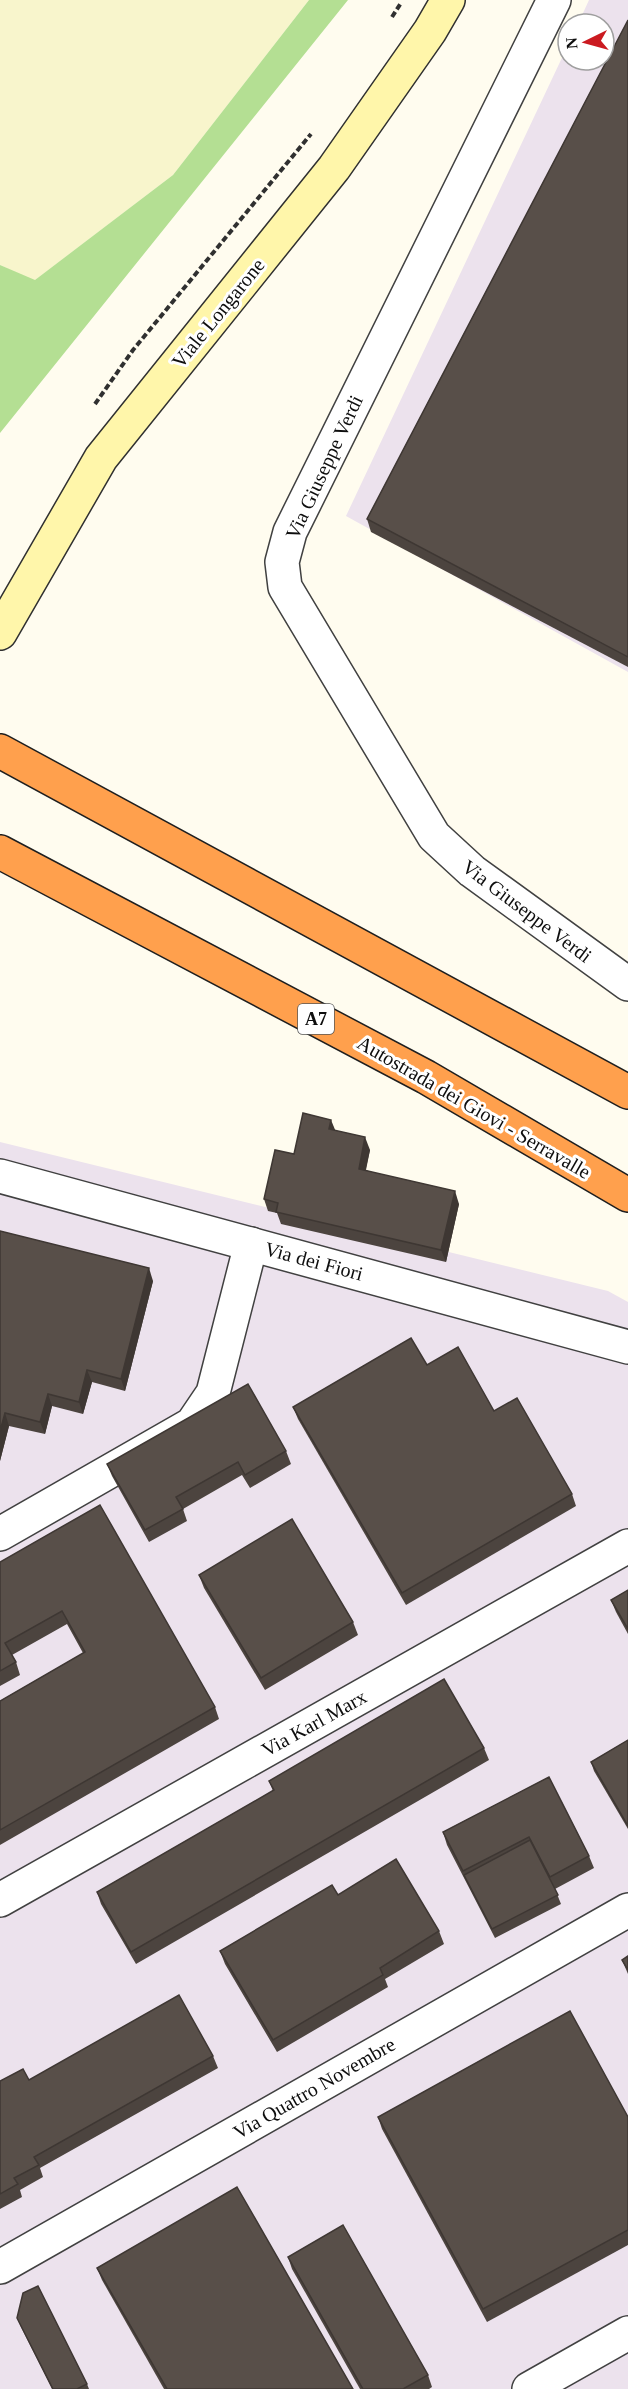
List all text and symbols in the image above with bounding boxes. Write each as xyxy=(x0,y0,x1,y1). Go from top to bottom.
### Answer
north arrow xyxy=(556,12,616,72)
text: N xyxy=(563,36,581,50)
street label: Viale Longarone xyxy=(167,254,269,373)
street label: Via Giuseppe Verdi xyxy=(281,391,368,543)
street label: Via Giuseppe Verdi xyxy=(457,855,596,968)
road number: A7 xyxy=(298,1004,334,1034)
street label: Autostrada dei Giovi - Serravalle xyxy=(354,1031,595,1183)
street label: Via dei Fiori xyxy=(262,1237,366,1285)
street label: Via Karl Marx xyxy=(258,1685,370,1761)
street label: Via Quattro Novembre xyxy=(229,2033,399,2143)

